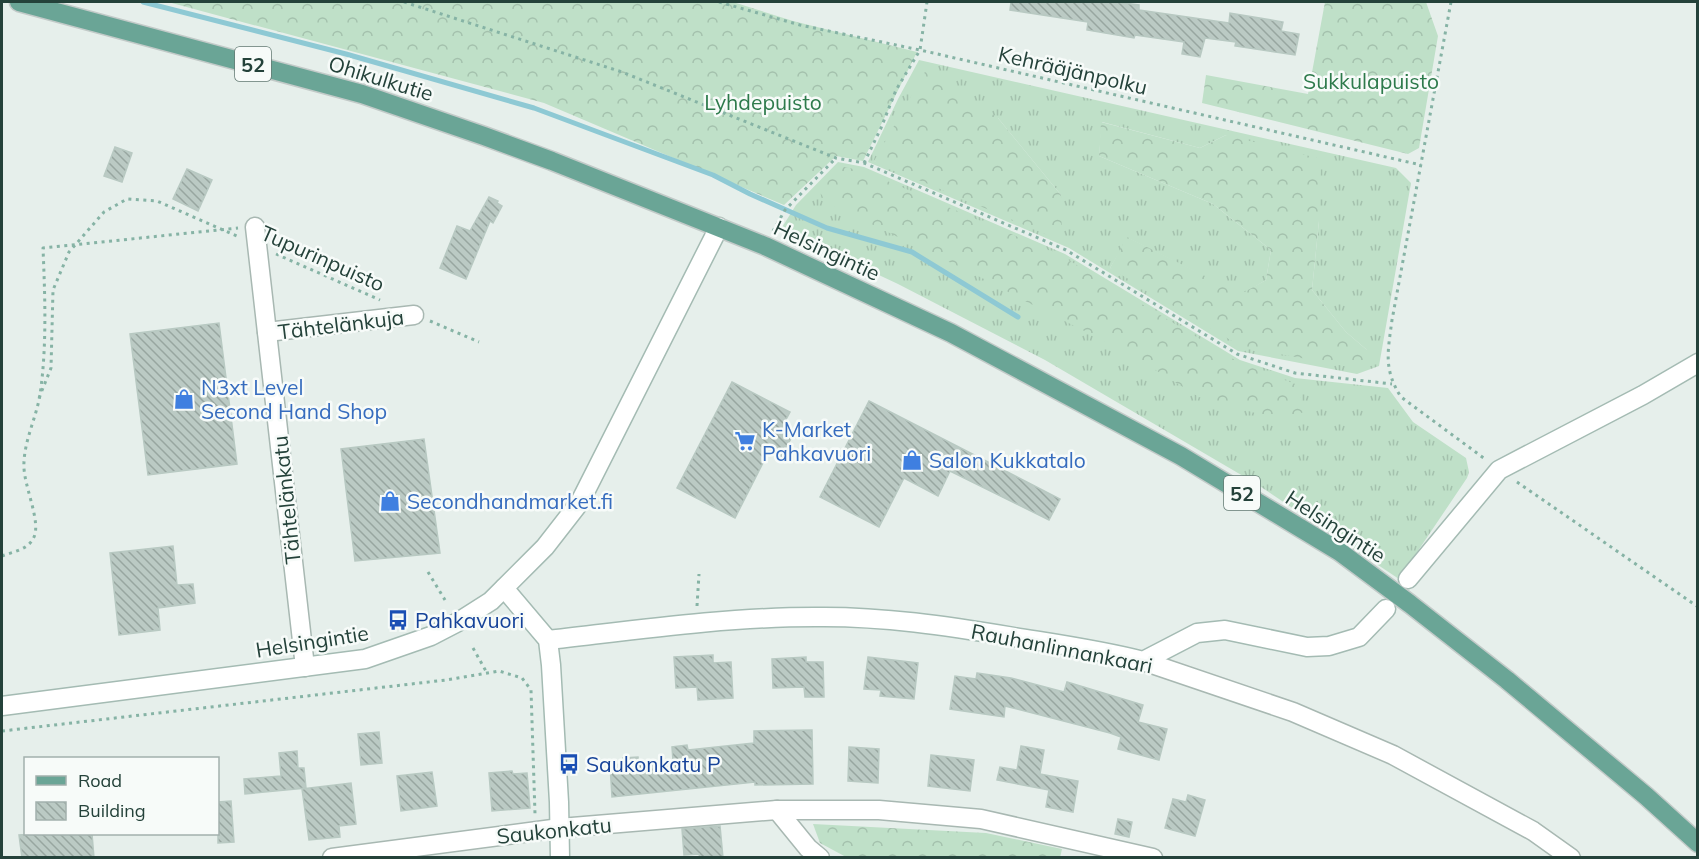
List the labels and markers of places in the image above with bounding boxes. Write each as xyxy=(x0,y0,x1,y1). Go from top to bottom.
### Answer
place label: N3xt Level Second Hand Shop xyxy=(201,374,387,424)
shop icon: N3xt Level Second Hand Shop xyxy=(172,387,196,411)
place label: K-Market Pahkavuori xyxy=(762,416,871,466)
supermarket icon: K-Market Pahkavuori xyxy=(733,429,757,453)
place label: Salon Kukkatalo xyxy=(929,447,1086,473)
shop icon: Salon Kukkatalo xyxy=(900,448,924,472)
place label: Secondhandmarket.fi xyxy=(407,488,613,514)
shop icon: Secondhandmarket.fi xyxy=(378,489,402,513)
place label: Pahkavuori xyxy=(415,607,524,633)
bus stop icon: Pahkavuori xyxy=(386,608,410,632)
place label: Saukonkatu P xyxy=(586,751,721,777)
bus stop icon: Saukonkatu P xyxy=(557,752,581,776)

